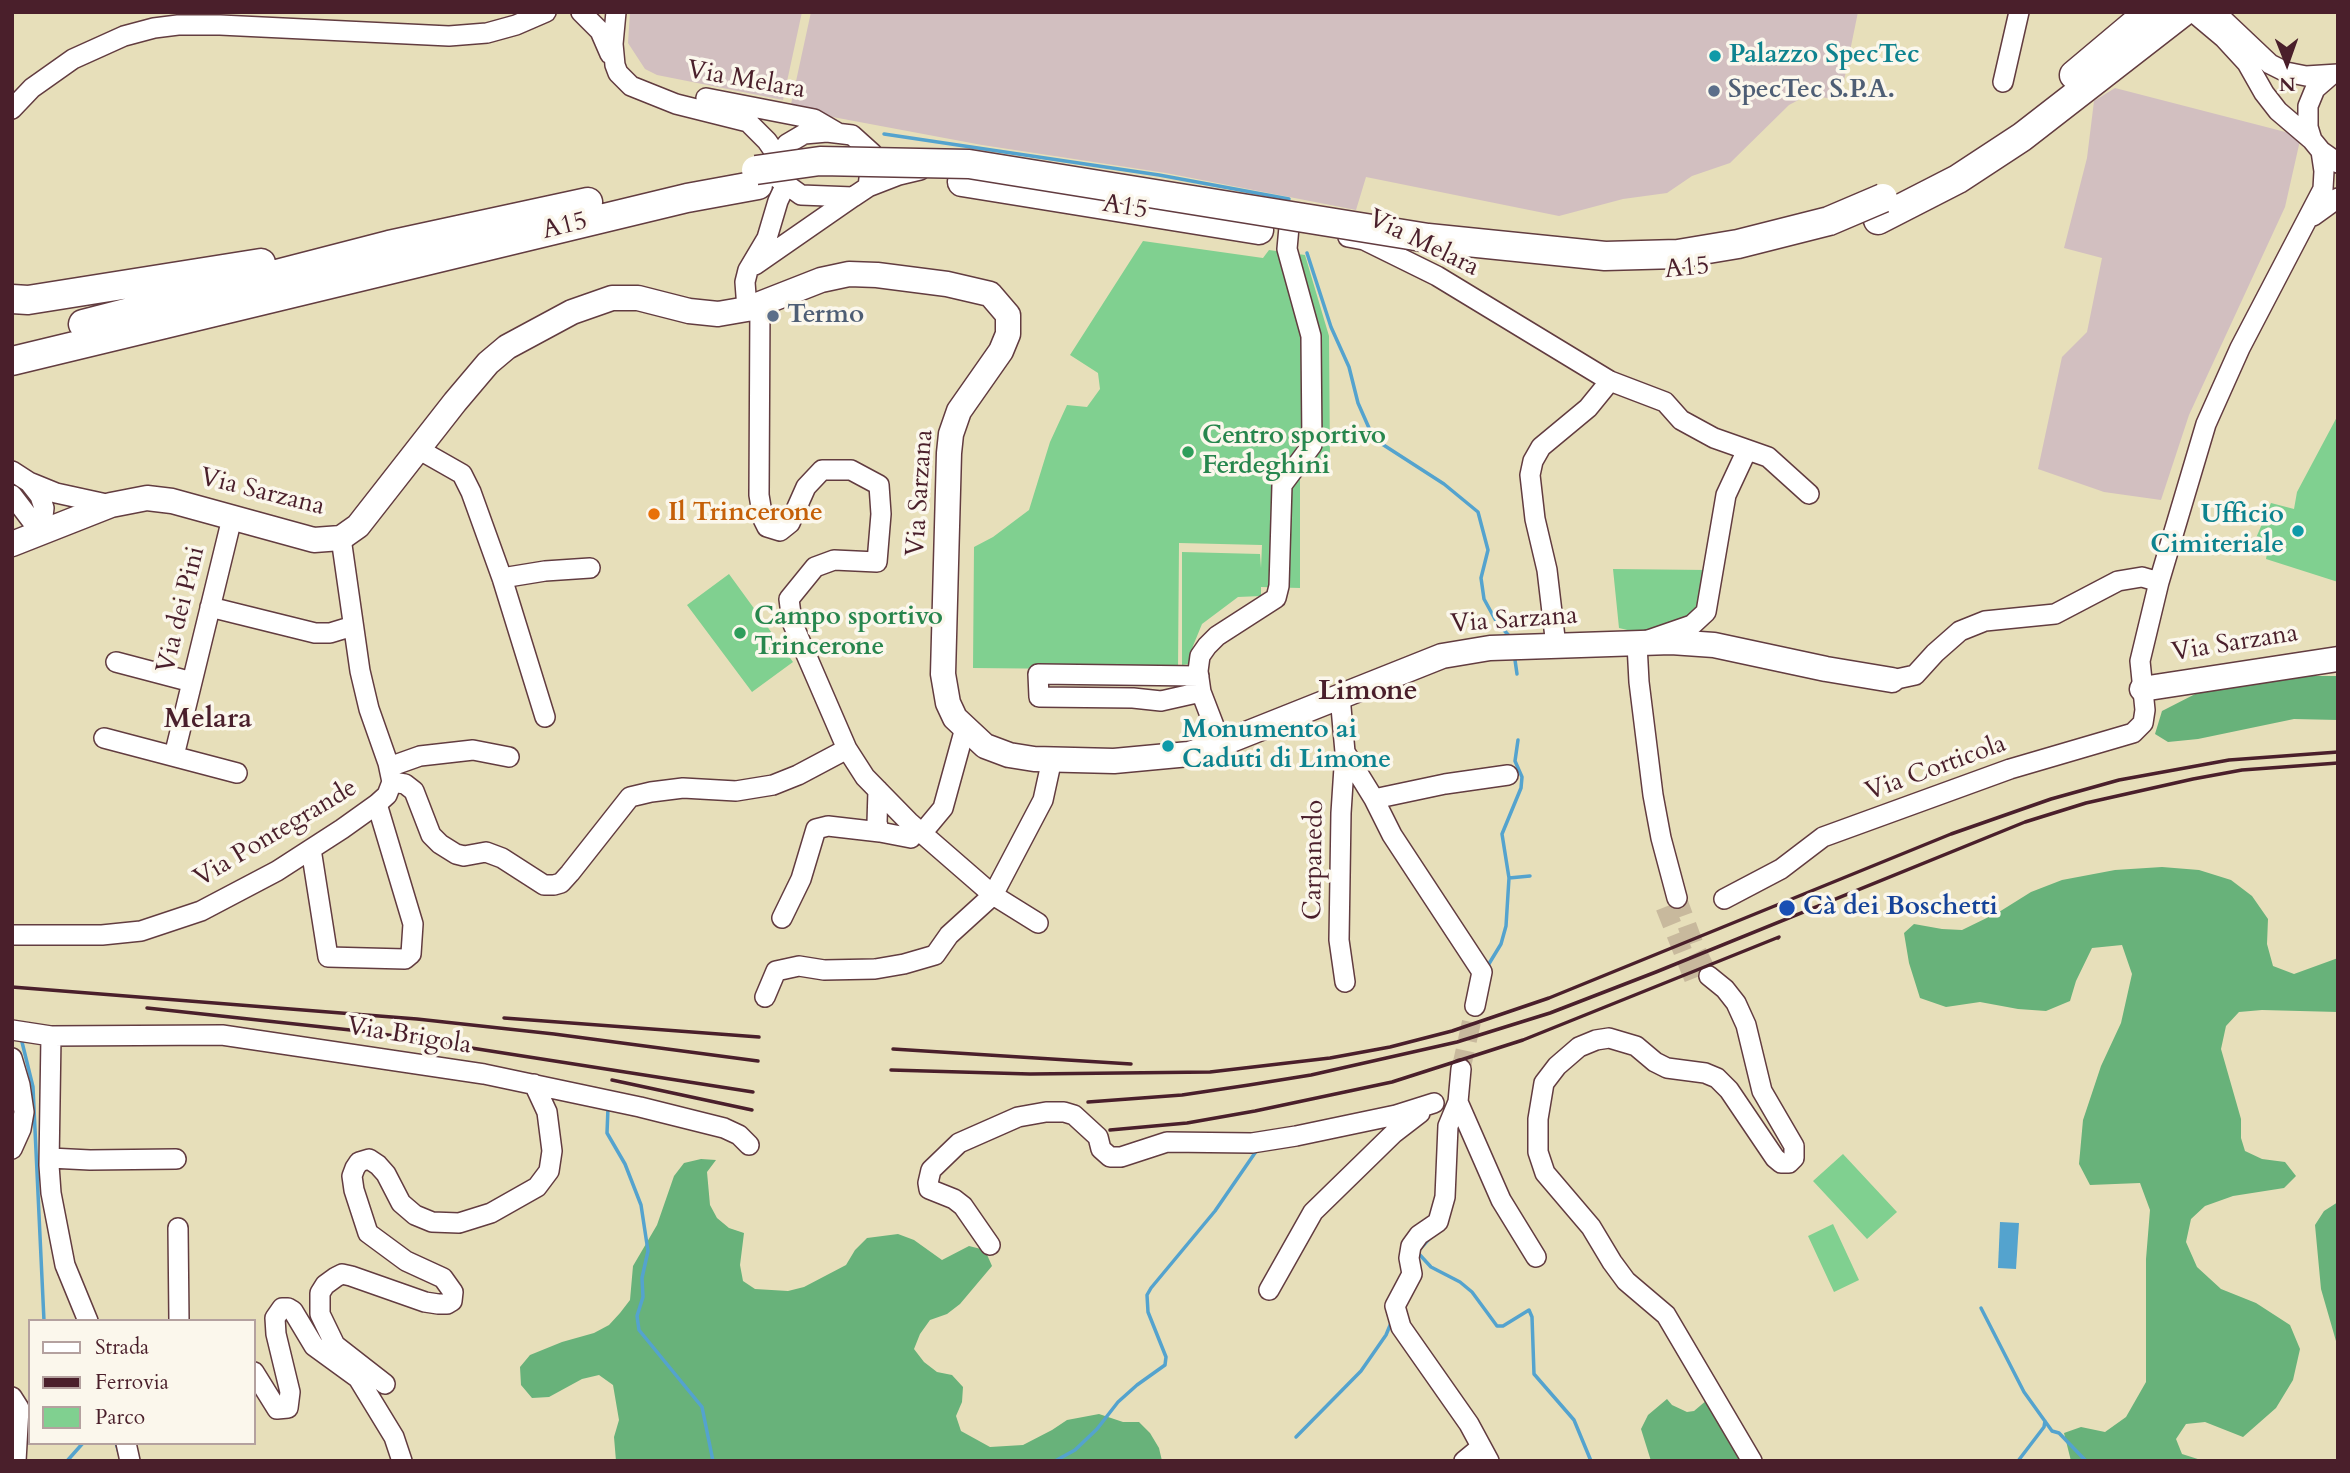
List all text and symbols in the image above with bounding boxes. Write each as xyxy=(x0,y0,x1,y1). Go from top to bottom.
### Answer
north arrow xyxy=(2252,28,2322,98)
place label: Palazzo SpecTec xyxy=(1729,40,1920,72)
marker: Palazzo SpecTec xyxy=(1707,48,1723,64)
street label: Via Melara xyxy=(684,55,808,107)
text: N xyxy=(2279,71,2296,97)
place label: SpecTec S.P.A. xyxy=(1728,75,1895,107)
marker: SpecTec S.P.A. xyxy=(1706,83,1722,99)
street label: A15 xyxy=(1100,189,1150,227)
street label: Via Melara xyxy=(1362,204,1484,284)
street label: A15 xyxy=(539,206,591,248)
street label: A15 xyxy=(1663,251,1711,287)
place label: Termo xyxy=(787,300,864,332)
marker: Termo xyxy=(765,308,781,324)
place label: Centro sportivo Ferdeghini xyxy=(1202,421,1386,482)
street label: Via Sarzana xyxy=(901,428,941,558)
marker: Centro sportivo Ferdeghini xyxy=(1180,444,1196,460)
street label: Via Sarzana xyxy=(196,462,328,524)
place label: Il Trincerone xyxy=(668,498,823,530)
place label: Ufficio Cimiteriale xyxy=(2150,500,2284,562)
marker: Il Trincerone xyxy=(646,506,662,522)
marker: Ufficio Cimiteriale xyxy=(2290,523,2306,539)
street label: Via dei Pini xyxy=(151,543,213,677)
street label: Via Sarzana xyxy=(1449,601,1579,641)
place label: Campo sportivo Trincerone xyxy=(754,602,943,664)
street label: Via Sarzana xyxy=(2170,619,2300,669)
marker: Campo sportivo Trincerone xyxy=(732,625,748,641)
district label: Limone xyxy=(1318,676,1418,710)
district label: Melara xyxy=(164,704,252,738)
place label: Monumento ai Caduti di Limone xyxy=(1182,715,1391,776)
street label: Via Corticola xyxy=(1861,729,2011,809)
marker: Monumento ai Caduti di Limone xyxy=(1160,738,1176,754)
street label: Via Pontegrande xyxy=(189,773,363,895)
street label: Carpanedo xyxy=(1298,800,1332,920)
place label: Cà dei Boschetti xyxy=(1803,892,1998,924)
marker: Cà dei Boschetti xyxy=(1777,898,1797,918)
street label: Via Brigola xyxy=(345,1012,473,1062)
legend xyxy=(28,1319,256,1445)
text: Strada xyxy=(95,1333,149,1362)
text: Ferrovia xyxy=(95,1368,169,1397)
text: Parco xyxy=(95,1403,145,1432)

